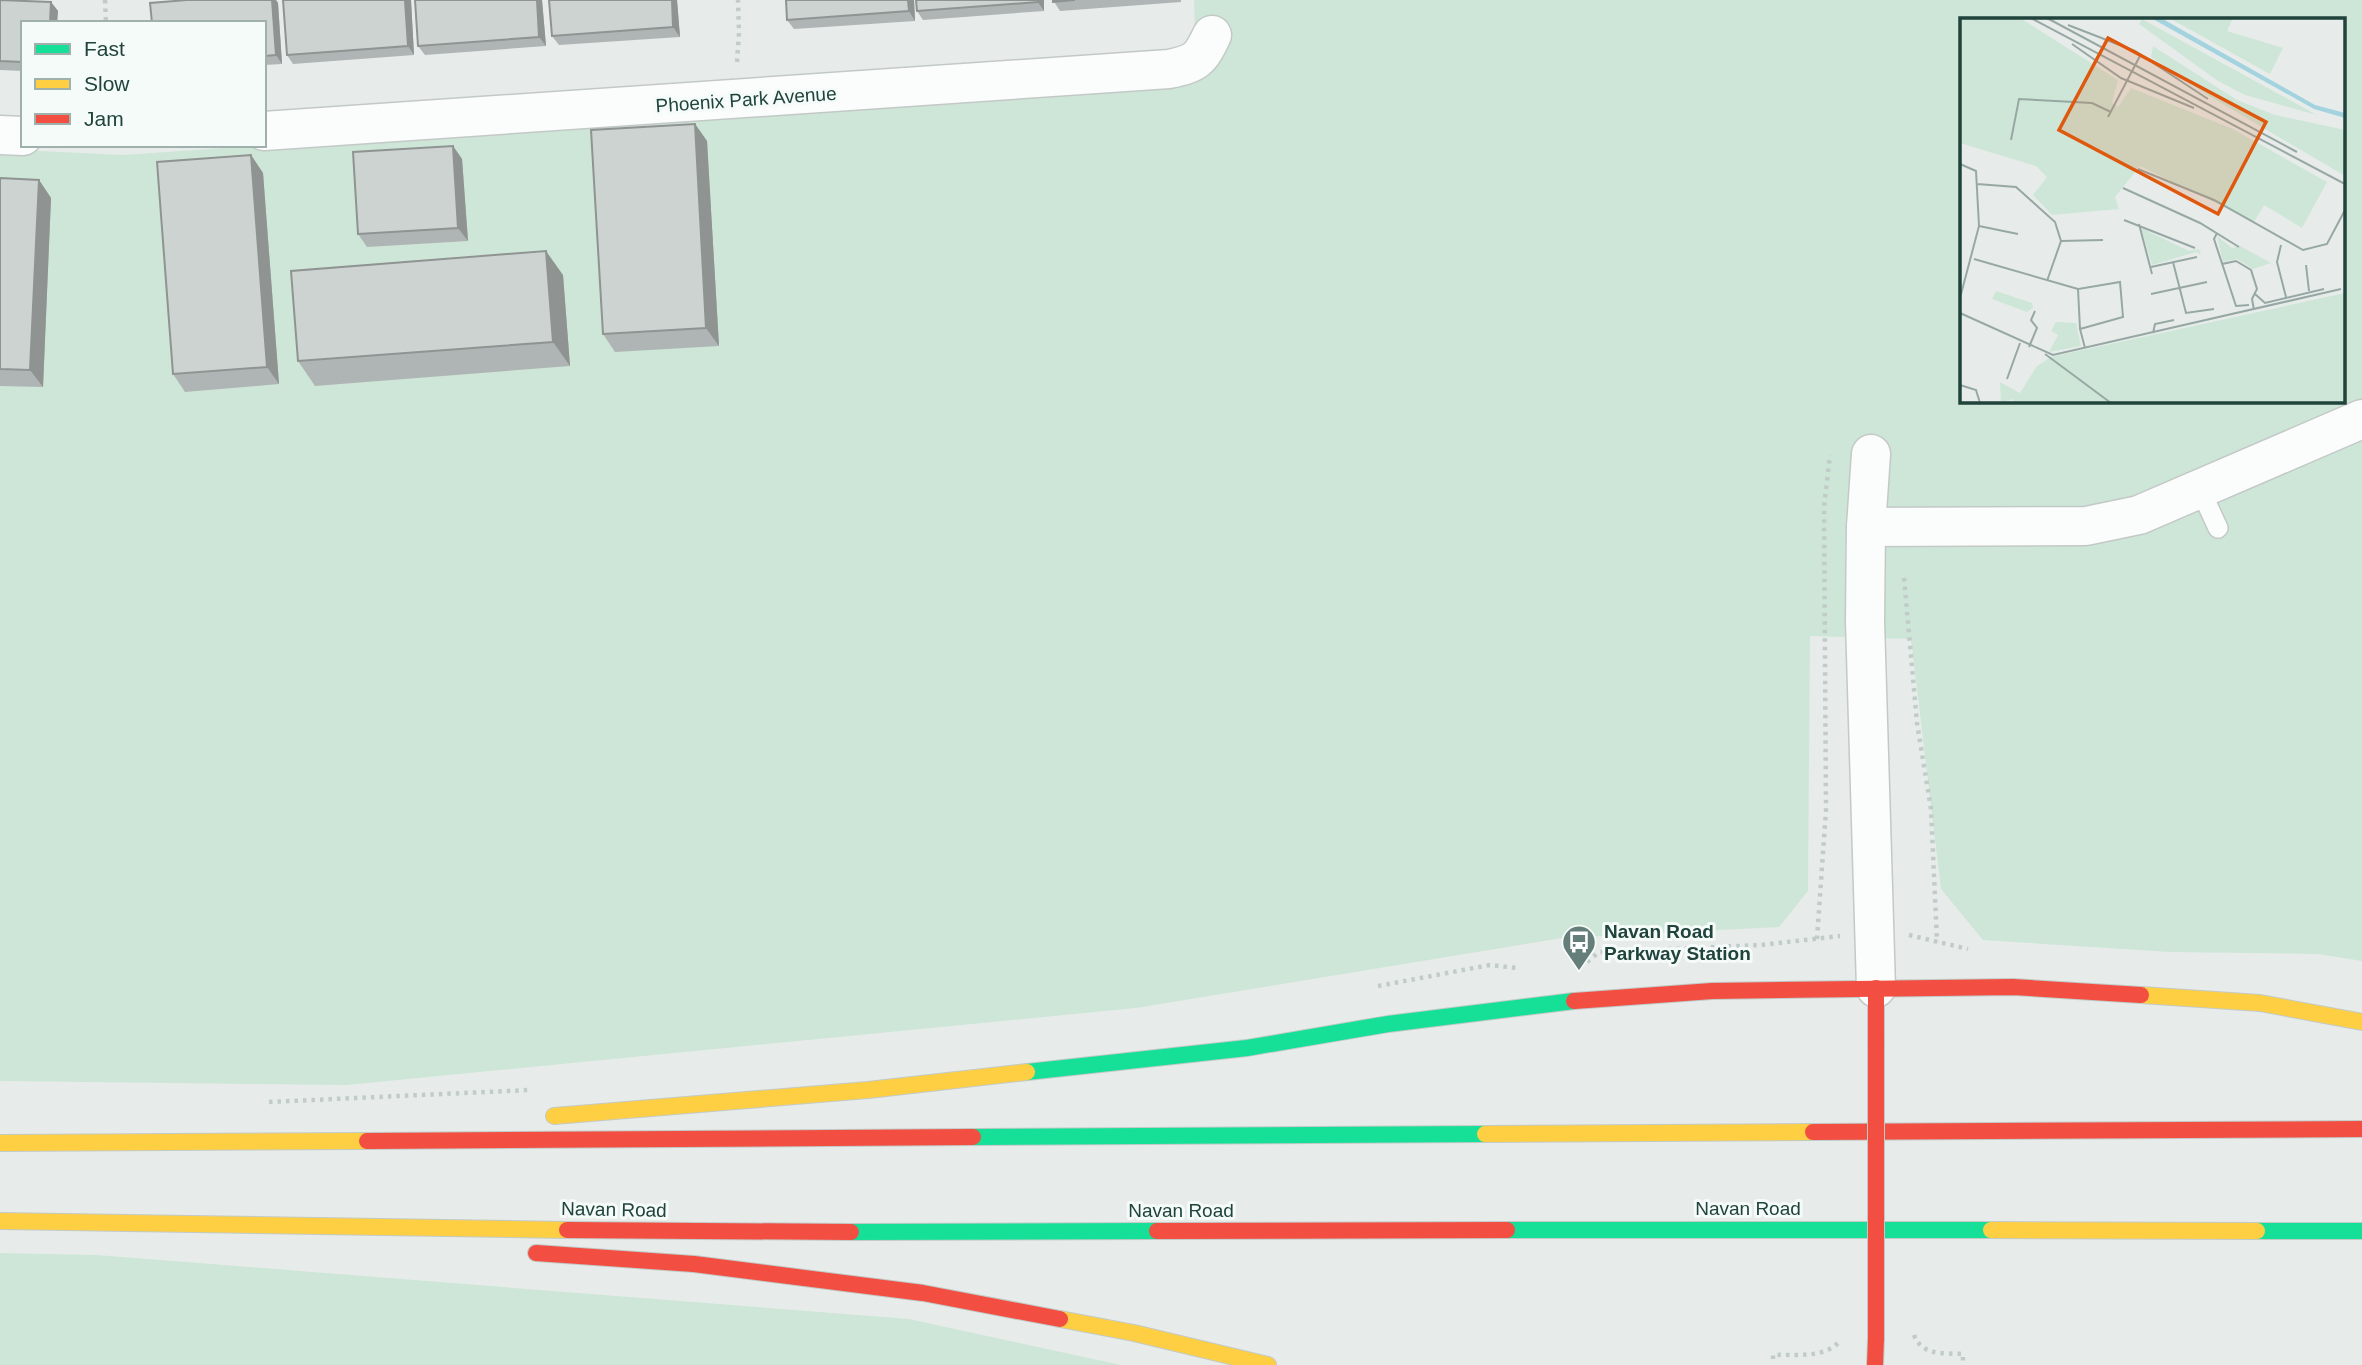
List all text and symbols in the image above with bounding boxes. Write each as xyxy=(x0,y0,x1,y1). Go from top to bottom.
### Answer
inset map xyxy=(1960,18,2344,402)
legend xyxy=(21,21,266,147)
text: Fast xyxy=(84,37,125,60)
text: Slow xyxy=(84,72,130,95)
street label: Phoenix Park Avenue xyxy=(655,83,837,116)
text: Jam xyxy=(84,107,124,130)
place label: Navan Road Parkway Station xyxy=(1604,921,1751,964)
bus stop icon: Navan Road Parkway Station xyxy=(1560,923,1598,972)
street label: Navan Road xyxy=(561,1198,667,1221)
street label: Navan Road xyxy=(1695,1198,1801,1219)
street label: Navan Road xyxy=(1128,1200,1234,1221)

